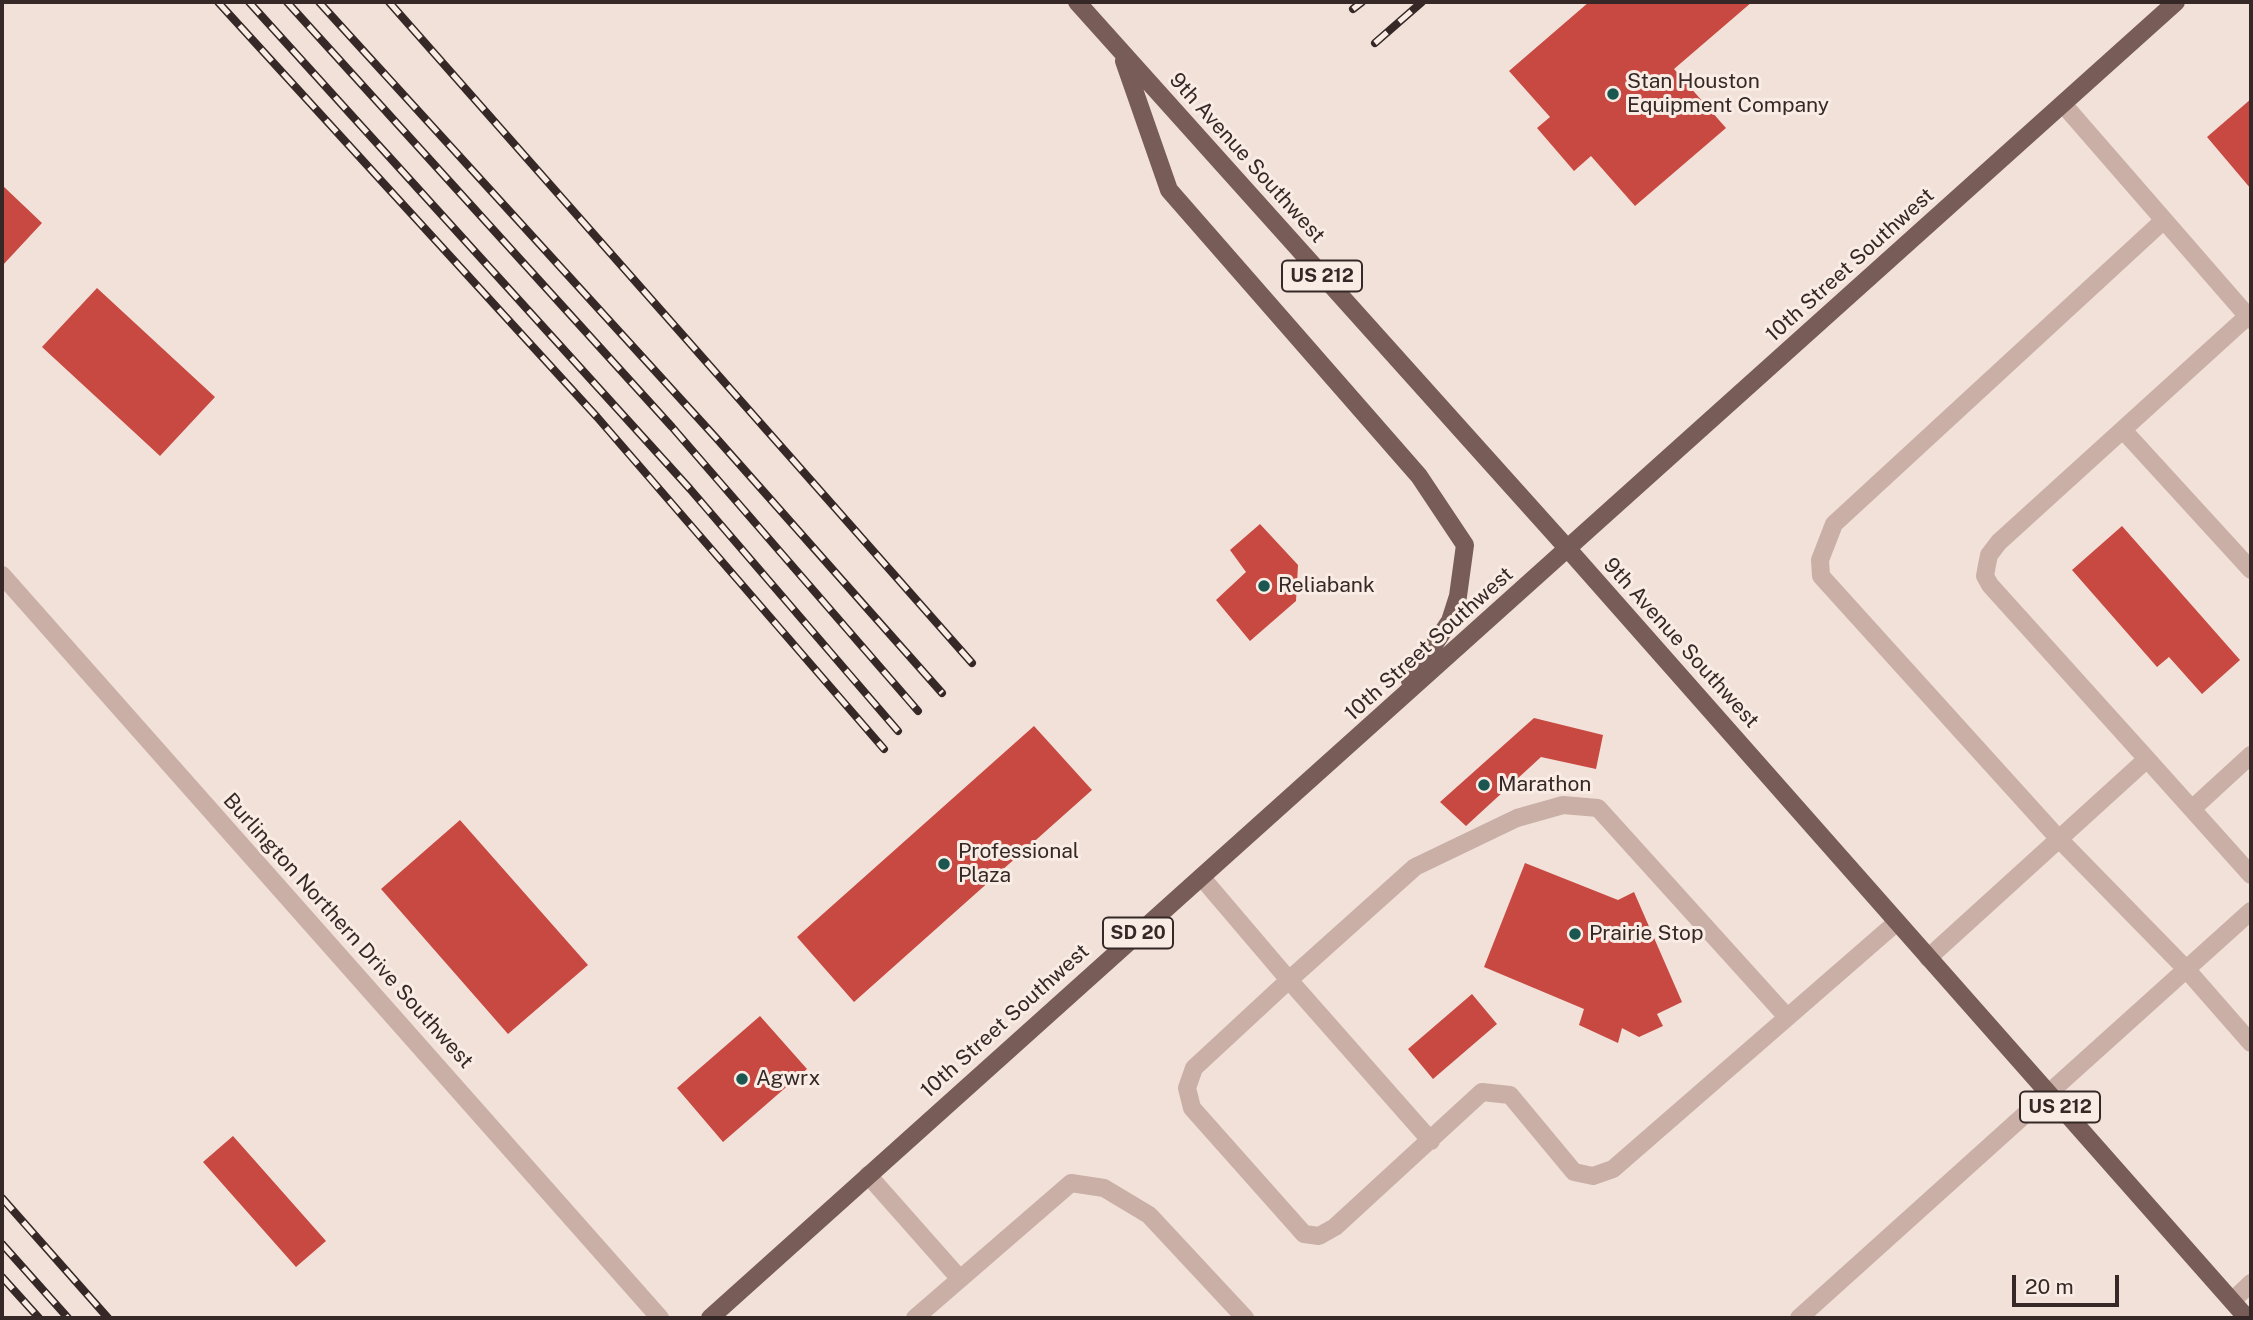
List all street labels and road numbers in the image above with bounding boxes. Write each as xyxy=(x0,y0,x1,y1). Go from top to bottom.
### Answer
street label: 9th Avenue Southwest xyxy=(1164,68,1330,248)
street label: 10th Street Southwest xyxy=(1761,183,1939,347)
road number: US 212 xyxy=(1282,260,1362,292)
street label: 9th Avenue Southwest xyxy=(1598,553,1764,733)
street label: 10th Street Southwest xyxy=(1340,562,1518,726)
street label: Burlington Northern Drive Southwest xyxy=(218,788,478,1074)
road number: SD 20 xyxy=(1103,917,1173,948)
street label: 10th Street Southwest xyxy=(916,939,1094,1103)
road number: US 212 xyxy=(2020,1092,2100,1122)

